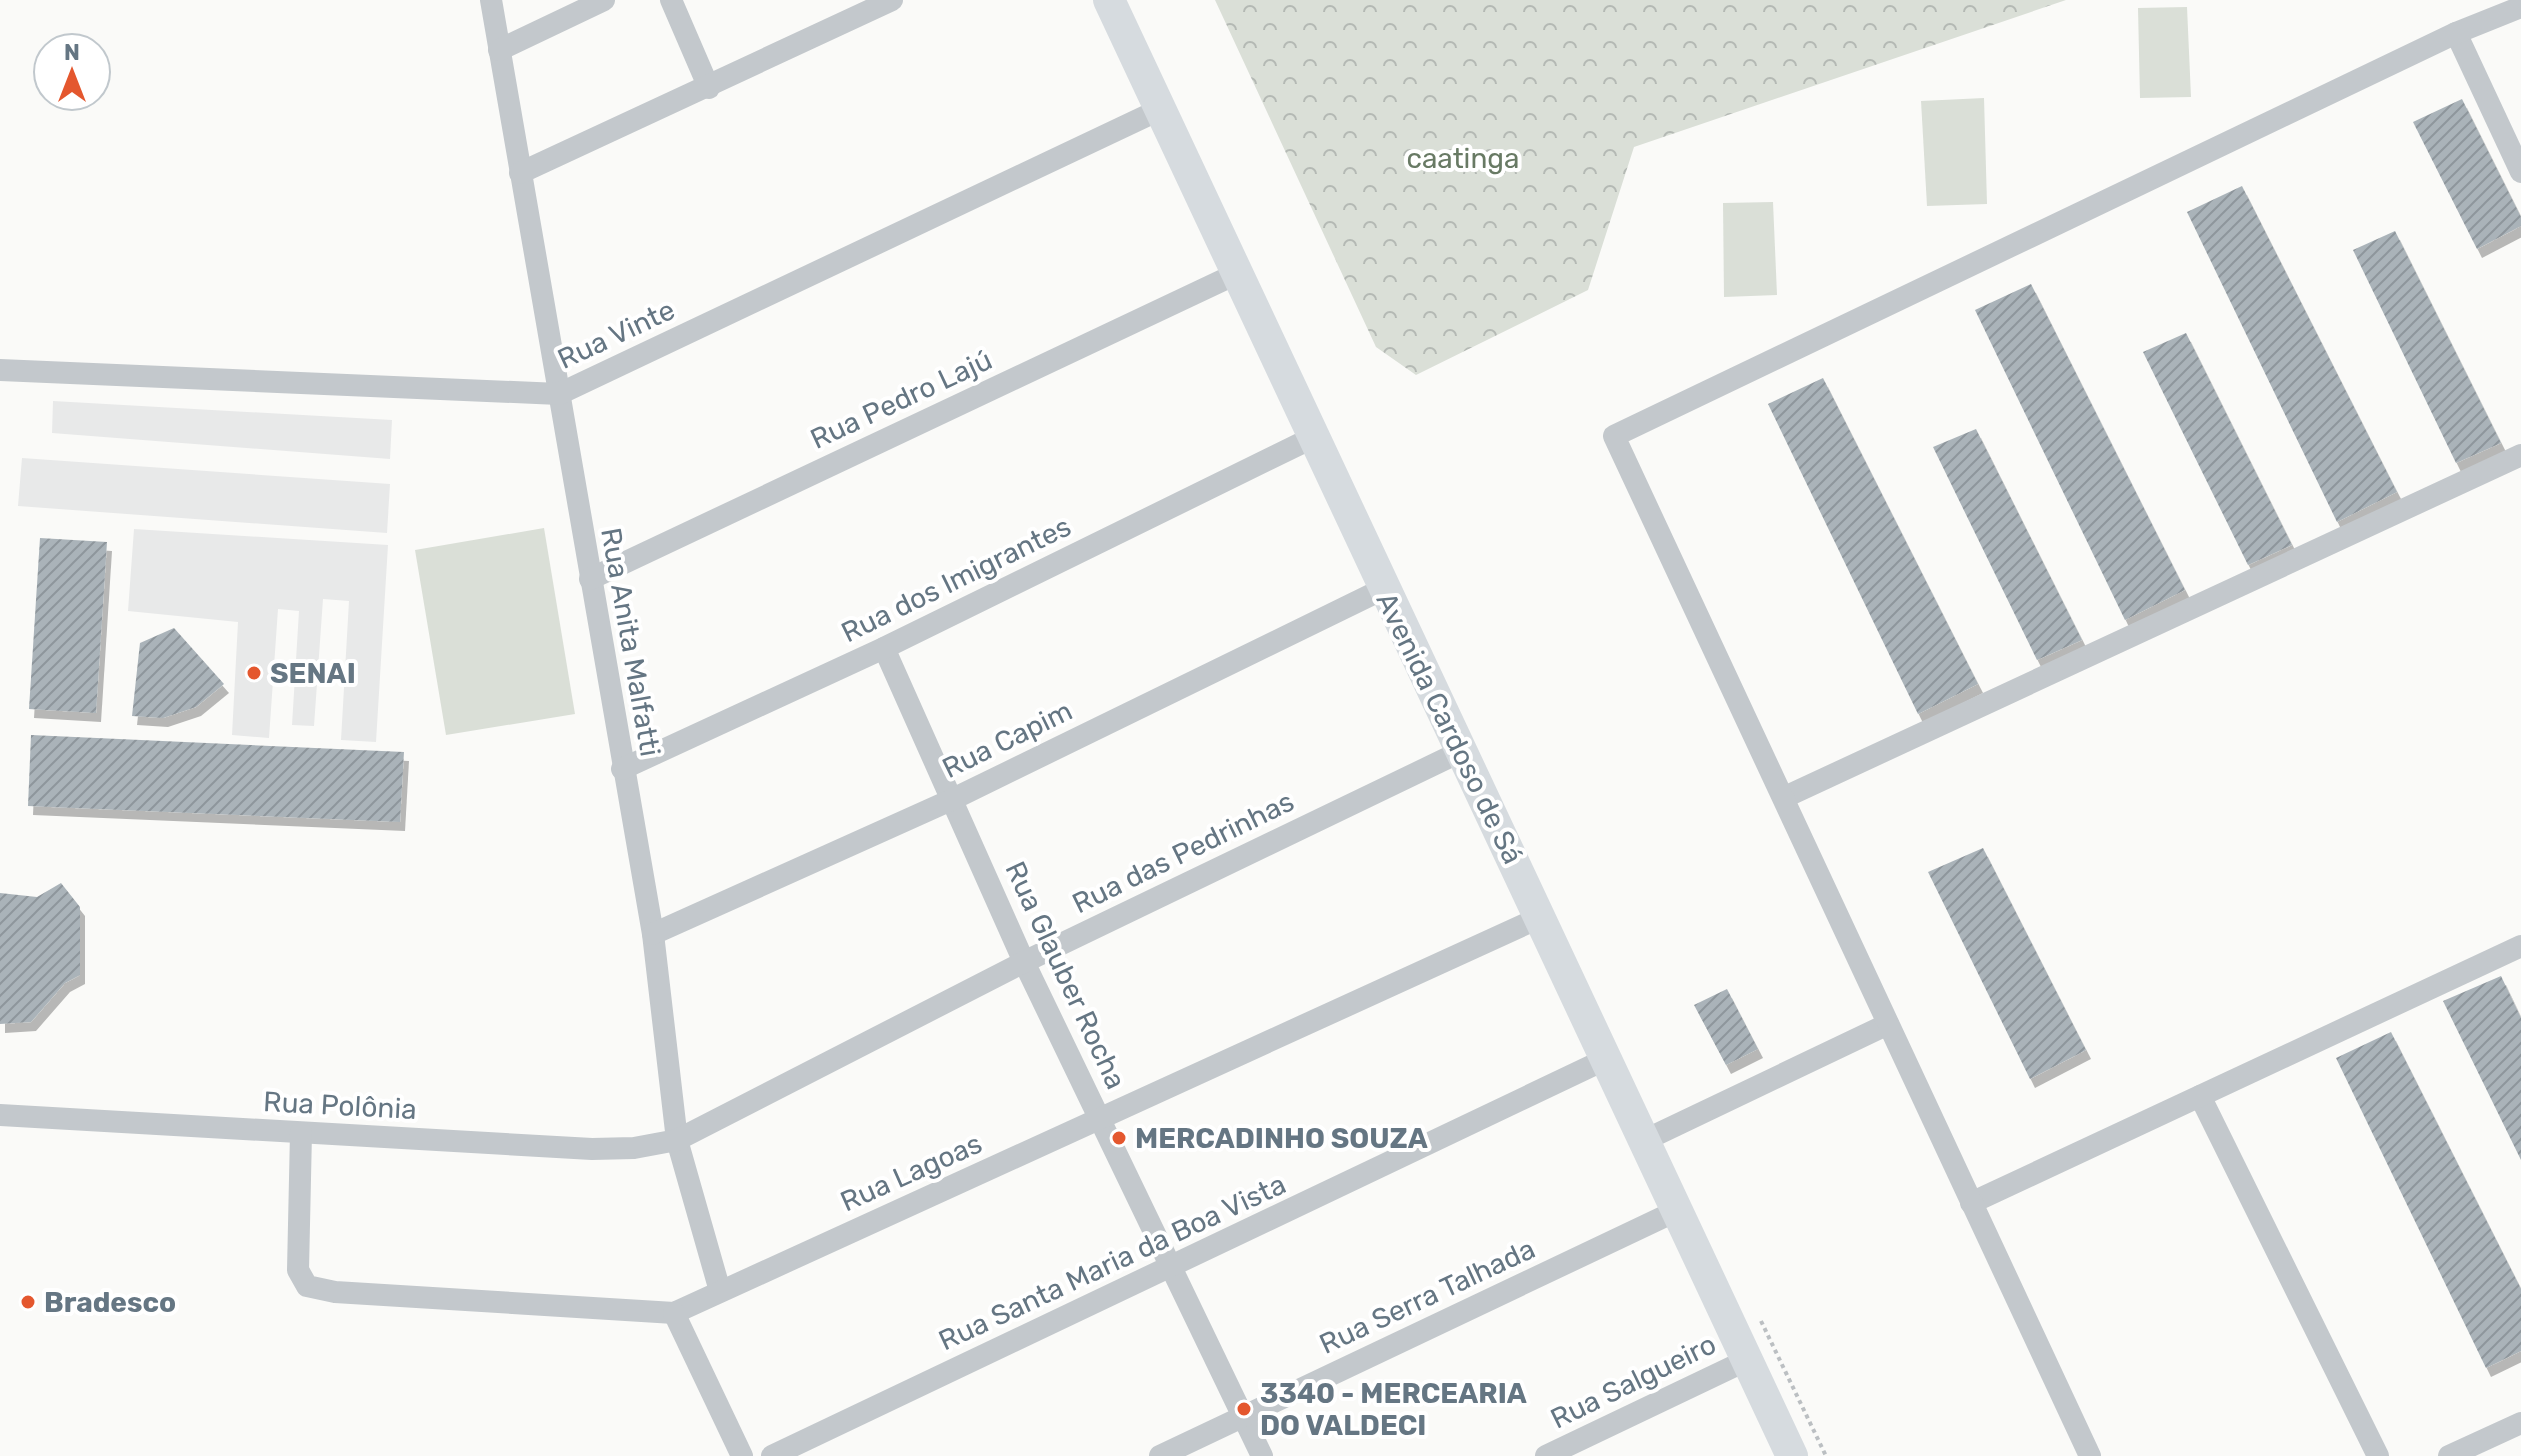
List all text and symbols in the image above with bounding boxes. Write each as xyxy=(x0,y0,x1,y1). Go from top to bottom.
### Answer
north arrow xyxy=(32,32,112,112)
text: N xyxy=(64,39,80,66)
park label: caatinga xyxy=(1406,142,1520,175)
street label: Rua Vinte xyxy=(553,293,680,376)
street label: Rua Pedro Lajú xyxy=(805,343,997,456)
street label: Rua dos Imigrantes xyxy=(836,510,1076,649)
street label: Rua Anita Malfatti xyxy=(594,525,667,759)
street label: Avenida Cardoso de Sá xyxy=(1369,587,1530,869)
place label: SENAI xyxy=(270,657,356,690)
marker: SENAI xyxy=(245,664,263,682)
street label: Rua Capim xyxy=(937,694,1077,785)
street label: Rua das Pedrinhas xyxy=(1067,785,1299,920)
street label: Rua Glauber Rocha xyxy=(998,856,1133,1094)
street label: Rua Polônia xyxy=(262,1085,417,1126)
place label: MERCADINHO SOUZA xyxy=(1135,1122,1428,1155)
street label: Rua Lagoas xyxy=(835,1127,987,1218)
marker: MERCADINHO SOUZA xyxy=(1110,1129,1128,1147)
street label: Rua Santa Maria da Boa Vista xyxy=(934,1167,1291,1357)
street label: Rua Serra Talhada xyxy=(1314,1232,1540,1361)
place label: Bradesco xyxy=(44,1286,176,1319)
marker: Bradesco xyxy=(19,1293,37,1311)
street label: Rua Salgueiro xyxy=(1545,1327,1721,1436)
place label: 3340 - MERCEARIA DO VALDECI xyxy=(1260,1377,1527,1442)
marker: 3340 - MERCEARIA DO VALDECI xyxy=(1235,1400,1253,1418)

